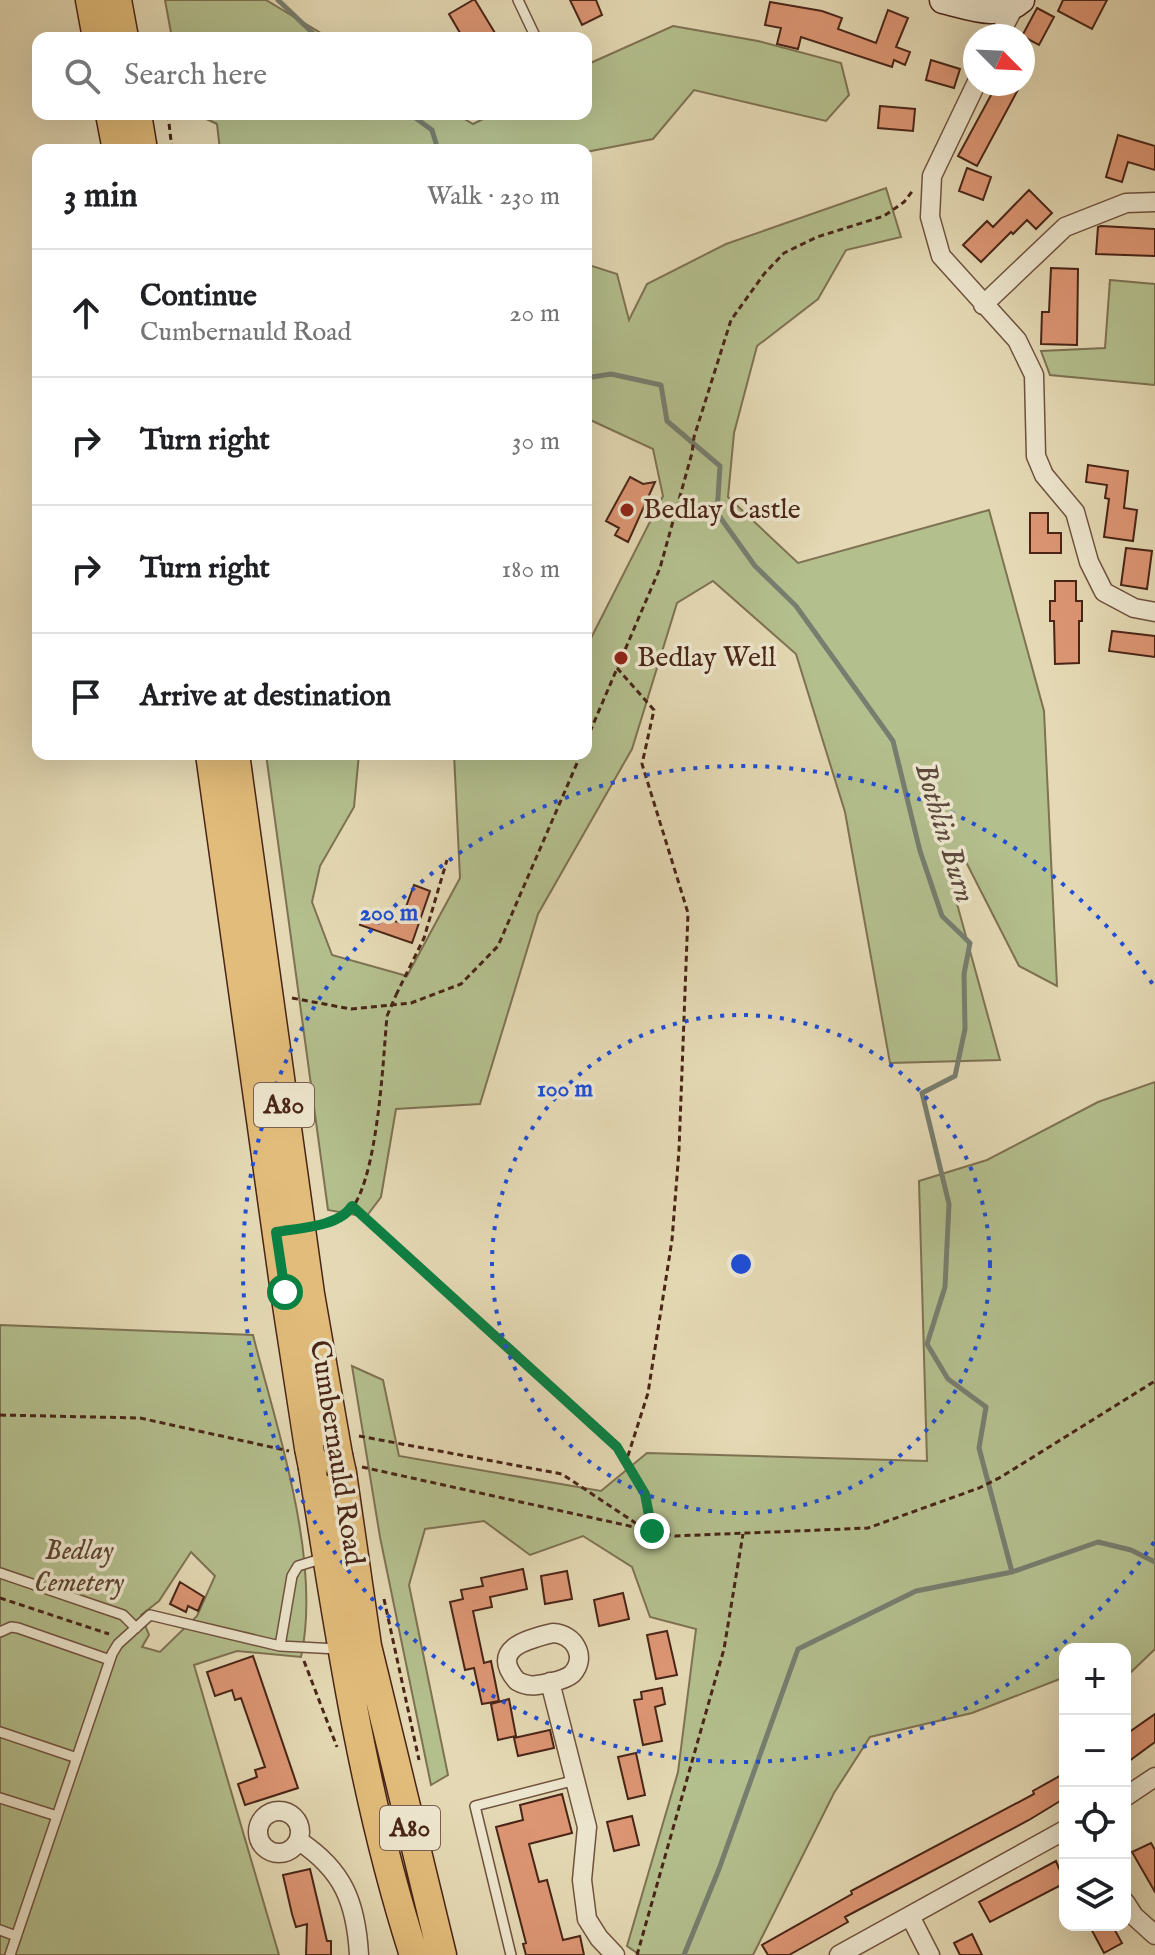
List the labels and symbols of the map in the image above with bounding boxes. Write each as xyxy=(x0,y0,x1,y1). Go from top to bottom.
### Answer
north arrow xyxy=(963,24,1035,96)
place label: Bedlay Castle xyxy=(643,493,801,528)
marker: Bedlay Castle xyxy=(618,501,636,519)
place label: Bedlay Well xyxy=(637,641,777,676)
marker: Bedlay Well xyxy=(612,649,630,667)
water label: Bothlin Burn xyxy=(905,758,983,908)
text: 200 m xyxy=(360,898,419,929)
text: 100 m xyxy=(537,1074,594,1105)
road number: A80 xyxy=(254,1083,314,1127)
centre of rings xyxy=(727,1250,755,1278)
route start xyxy=(267,1274,303,1310)
street label: Cumbernauld Road xyxy=(301,1338,371,1568)
route end xyxy=(634,1513,670,1549)
park label: Bedlay Cemetery xyxy=(34,1534,125,1601)
road number: A80 xyxy=(380,1806,440,1850)

